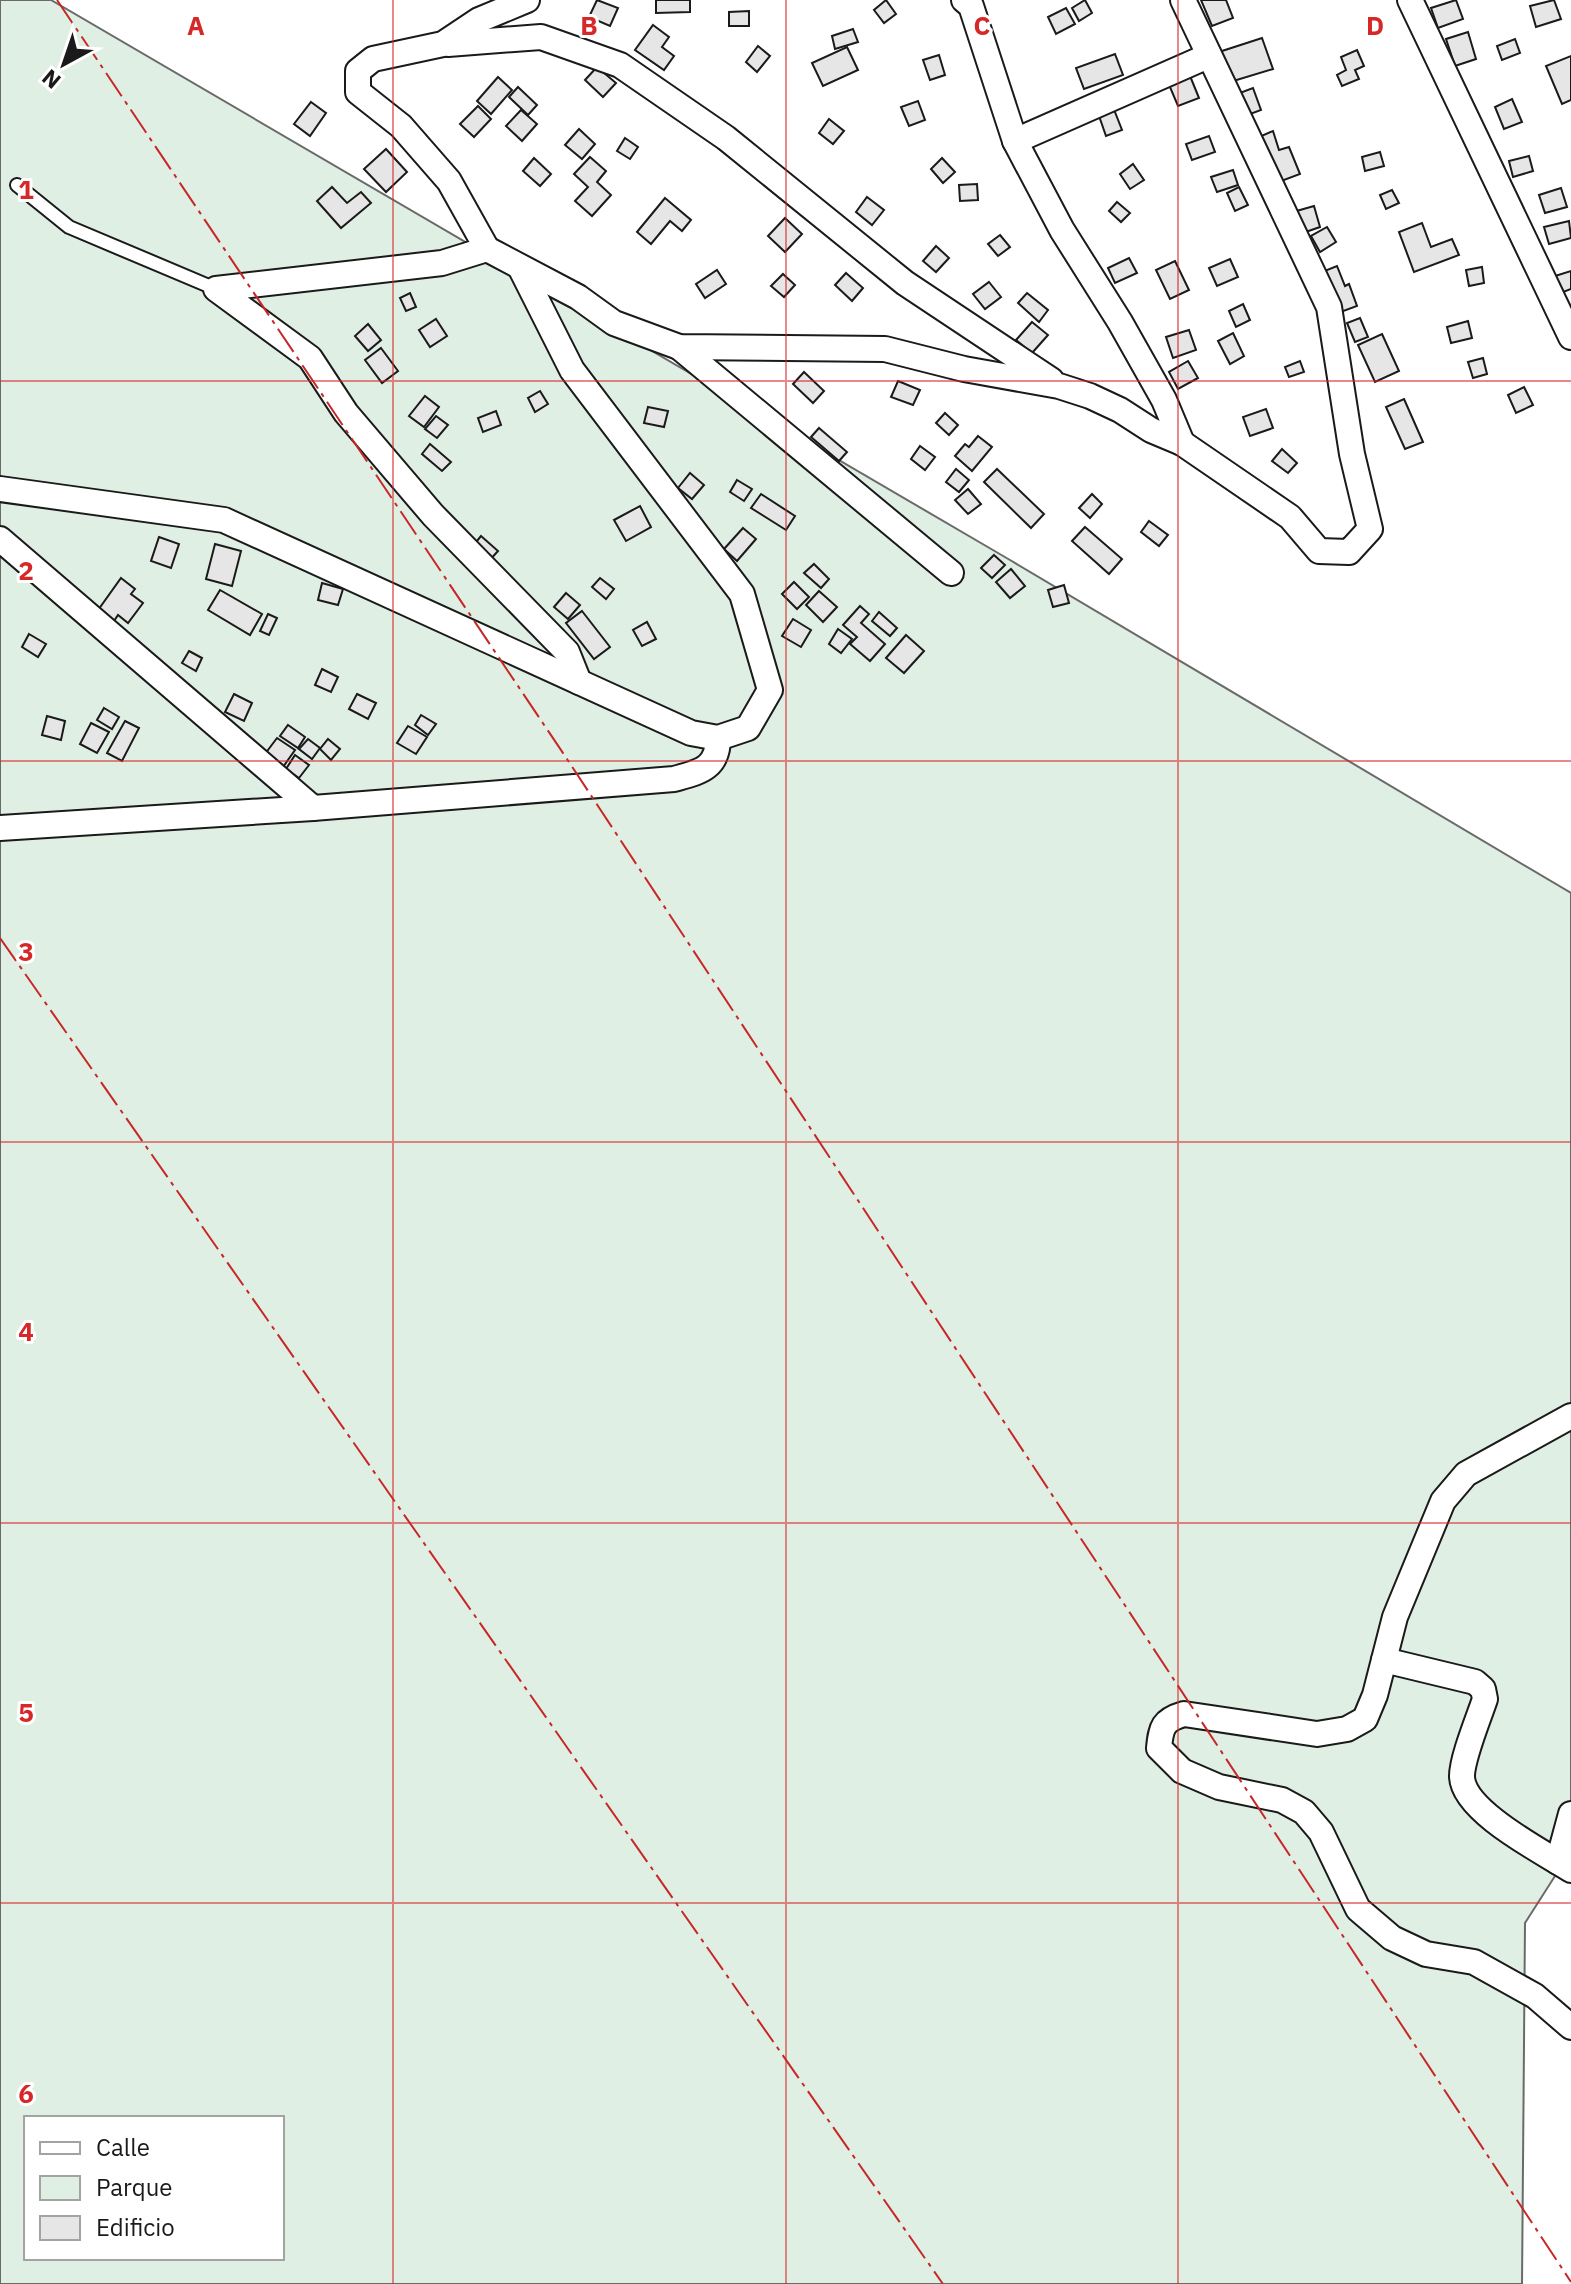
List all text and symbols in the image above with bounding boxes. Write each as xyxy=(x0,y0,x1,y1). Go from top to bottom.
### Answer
text: A xyxy=(187,8,205,42)
text: B xyxy=(580,8,598,42)
text: C xyxy=(974,8,991,42)
text: D xyxy=(1366,8,1384,42)
north arrow xyxy=(24,24,104,104)
text: N xyxy=(35,63,66,96)
text: 1 xyxy=(18,172,34,206)
text: 2 xyxy=(18,553,34,587)
text: 3 xyxy=(18,934,34,968)
text: 4 xyxy=(18,1314,34,1348)
text: 5 xyxy=(18,1695,34,1729)
text: 6 xyxy=(18,2076,34,2110)
legend xyxy=(24,2116,284,2260)
text: Calle xyxy=(96,2131,150,2163)
text: Parque xyxy=(96,2171,173,2203)
text: Edificio xyxy=(96,2211,175,2243)

